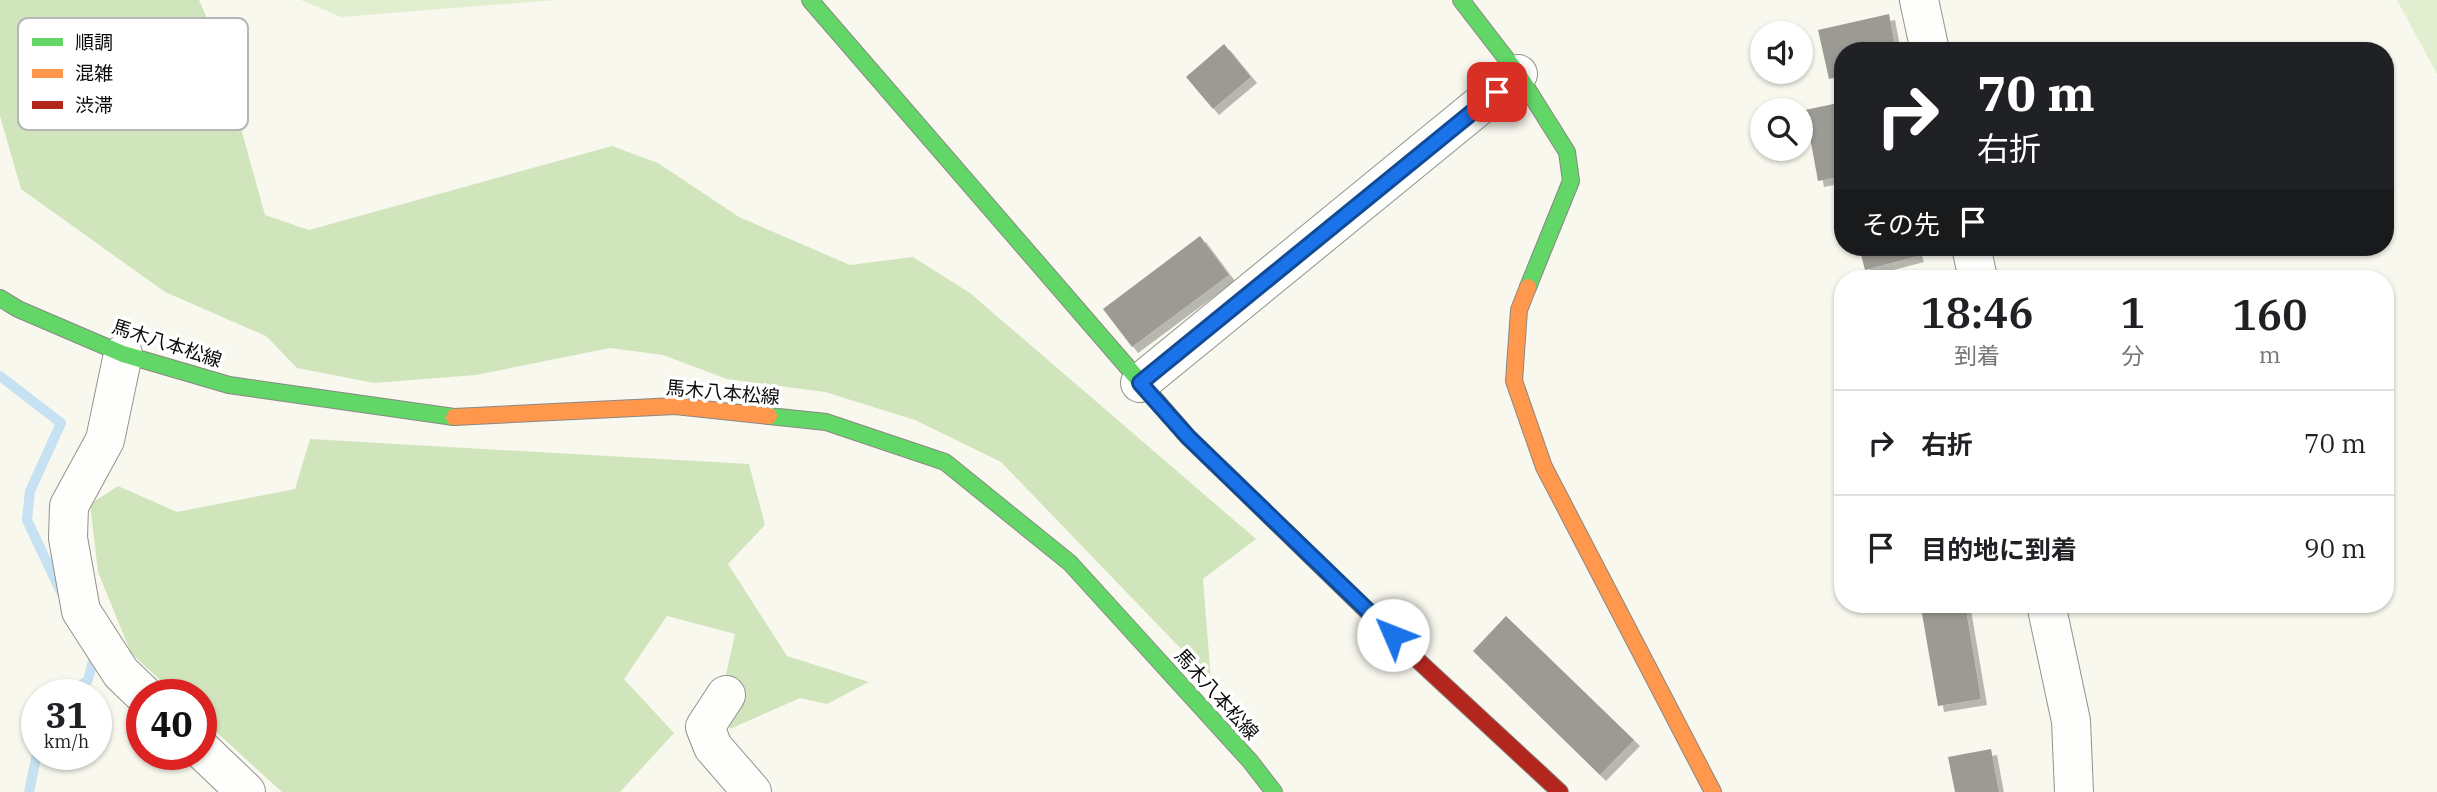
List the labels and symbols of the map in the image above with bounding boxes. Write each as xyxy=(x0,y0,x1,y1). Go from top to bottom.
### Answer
legend xyxy=(18,18,248,130)
text: 順調 xyxy=(75,30,113,54)
text: 混雑 xyxy=(75,61,113,85)
pin xyxy=(1467,62,1527,122)
text: 渋滞 xyxy=(75,93,113,117)
street label: 馬木八本松線 xyxy=(109,314,225,372)
street label: 馬木八本松線 xyxy=(665,375,781,409)
position arrow xyxy=(1356,598,1430,672)
street label: 馬木八本松線 xyxy=(1170,644,1264,744)
speed limit sign: 40 xyxy=(126,679,217,770)

